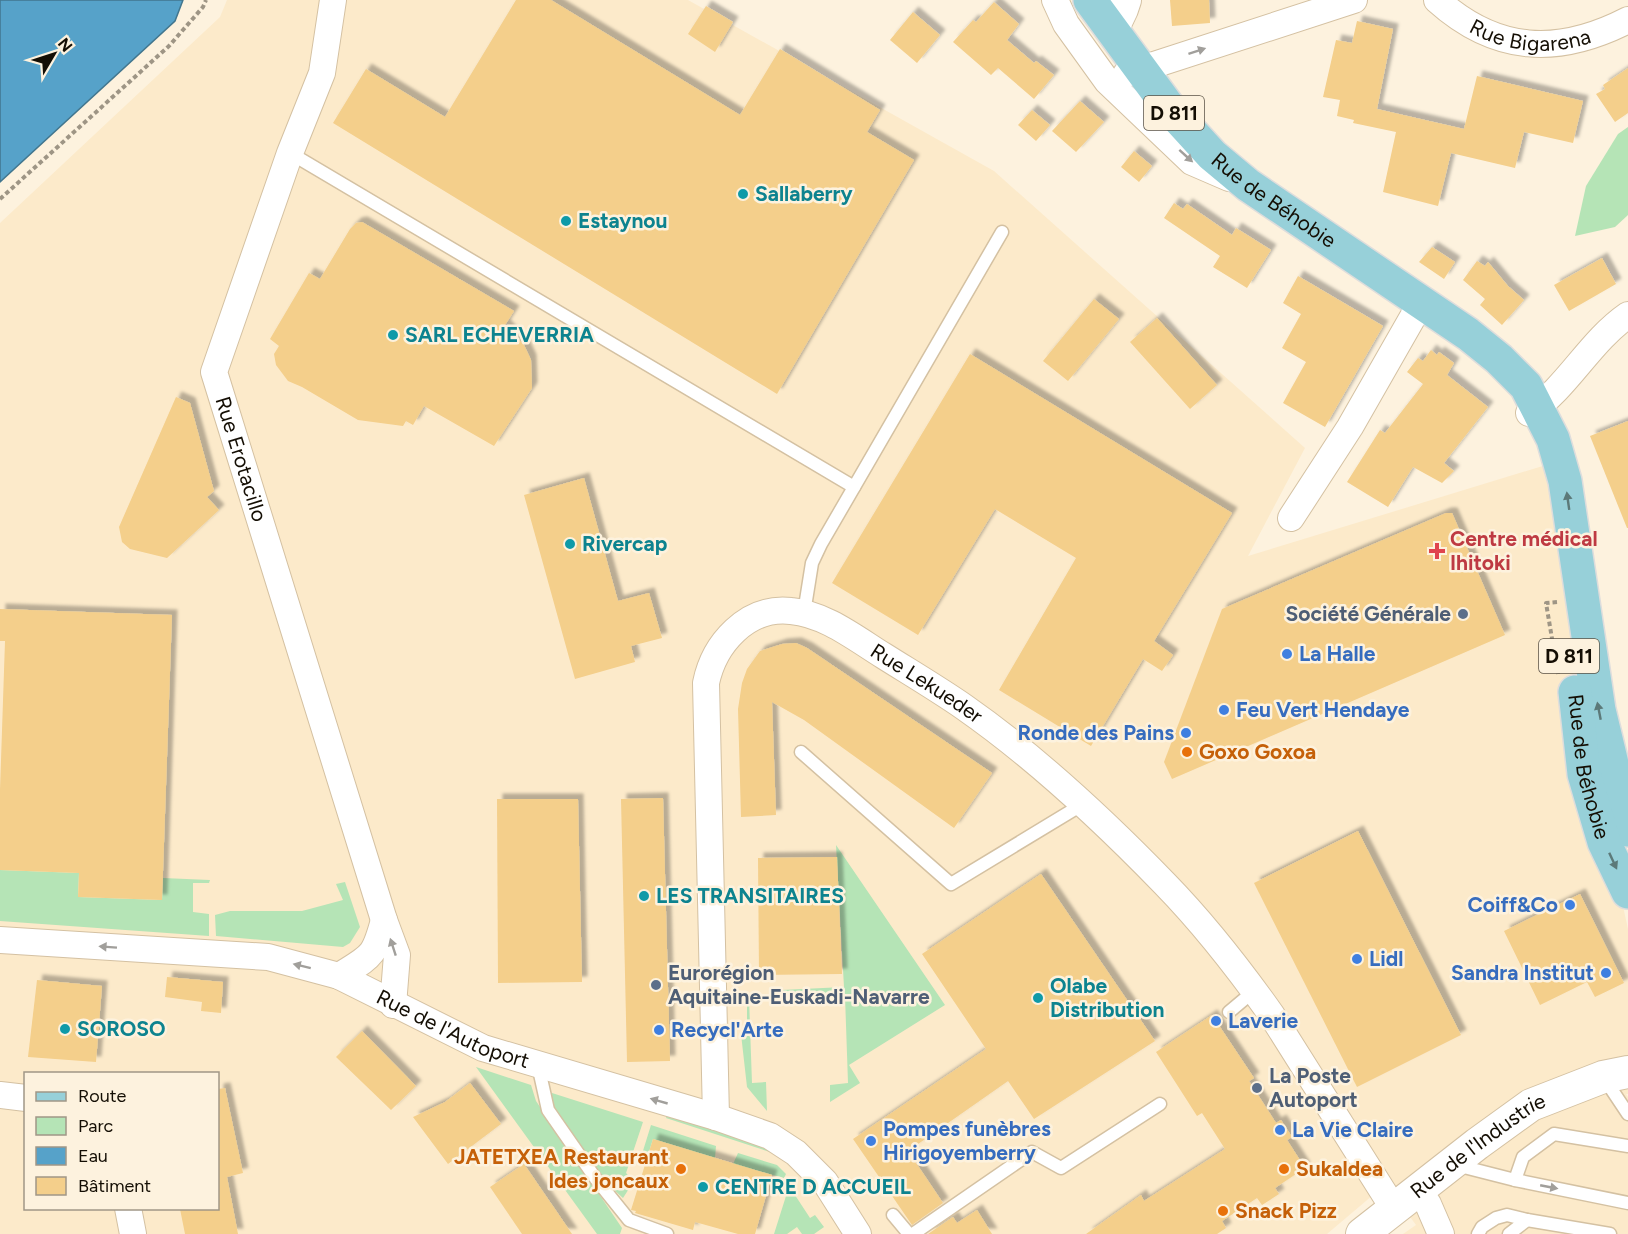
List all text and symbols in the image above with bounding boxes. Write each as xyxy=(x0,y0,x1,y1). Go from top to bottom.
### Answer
street label: Rue Bigarena xyxy=(1466,14,1594,56)
north arrow xyxy=(24,24,84,84)
text: N xyxy=(54,34,77,56)
one-way arrow xyxy=(1188,45,1206,55)
road number: D 811 xyxy=(1144,96,1204,130)
street label: Rue de Béhobie xyxy=(1206,147,1341,253)
one-way arrow xyxy=(1178,149,1193,162)
place label: Sallaberry xyxy=(755,181,854,206)
marker: Sallaberry xyxy=(736,187,750,201)
place label: Estaynou xyxy=(578,208,667,233)
marker: Estaynou xyxy=(559,214,573,228)
place label: SARL ECHEVERRIA xyxy=(405,322,594,347)
marker: SARL ECHEVERRIA xyxy=(386,328,400,342)
street label: Rue Erotacillo xyxy=(210,393,273,525)
one-way arrow xyxy=(1563,492,1573,511)
place label: Centre médical Ihitoki xyxy=(1450,526,1598,575)
place label: Rivercap xyxy=(582,531,667,556)
marker: Rivercap xyxy=(563,537,577,551)
marker: Centre médical Ihitoki xyxy=(1428,542,1446,560)
place label: Société Générale xyxy=(1286,601,1451,626)
marker: Société Générale xyxy=(1456,607,1470,621)
street label: Rue Lekueder xyxy=(866,638,988,728)
road number: D 811 xyxy=(1539,639,1599,673)
place label: La Halle xyxy=(1299,641,1376,666)
marker: La Halle xyxy=(1280,647,1294,661)
street label: Rue de Béhobie xyxy=(1563,693,1615,842)
place label: Feu Vert Hendaye xyxy=(1236,697,1410,722)
one-way arrow xyxy=(1594,702,1603,721)
marker: Feu Vert Hendaye xyxy=(1217,703,1231,717)
place label: Ronde des Pains xyxy=(1017,720,1174,745)
marker: Ronde des Pains xyxy=(1179,726,1193,740)
place label: Goxo Goxoa xyxy=(1199,739,1316,764)
marker: Goxo Goxoa xyxy=(1180,745,1194,759)
one-way arrow xyxy=(1609,853,1618,870)
place label: LES TRANSITAIRES xyxy=(656,883,844,908)
marker: LES TRANSITAIRES xyxy=(637,889,651,903)
place label: Coiff&Co xyxy=(1468,892,1558,917)
marker: Coiff&Co xyxy=(1563,898,1577,912)
one-way arrow xyxy=(388,938,398,956)
one-way arrow xyxy=(98,942,117,951)
place label: Lidl xyxy=(1369,946,1403,971)
marker: Lidl xyxy=(1350,952,1364,966)
one-way arrow xyxy=(292,960,311,970)
place label: Eurorégion Aquitaine-Euskadi-Navarre xyxy=(668,960,930,1009)
place label: Sandra Institut xyxy=(1451,960,1594,985)
marker: Sandra Institut xyxy=(1599,966,1613,980)
place label: Olabe Distribution xyxy=(1050,973,1164,1022)
marker: Eurorégion Aquitaine-Euskadi-Navarre xyxy=(649,978,663,992)
street label: Rue de l'Autoport xyxy=(373,984,532,1073)
marker: Olabe Distribution xyxy=(1031,991,1045,1005)
place label: Laverie xyxy=(1228,1008,1299,1033)
marker: Laverie xyxy=(1209,1014,1223,1028)
place label: SOROSO xyxy=(77,1016,166,1041)
place label: Recycl'Arte xyxy=(671,1017,784,1042)
marker: SOROSO xyxy=(58,1022,72,1036)
marker: Recycl'Arte xyxy=(652,1023,666,1037)
place label: La Poste Autoport xyxy=(1269,1063,1358,1112)
legend xyxy=(24,1072,219,1210)
marker: La Poste Autoport xyxy=(1250,1081,1264,1095)
text: Route xyxy=(78,1085,127,1107)
street label: Rue de l'Industrie xyxy=(1405,1088,1549,1203)
one-way arrow xyxy=(650,1096,668,1105)
text: Parc xyxy=(78,1115,114,1137)
place label: Pompes funèbres Hirigoyemberry xyxy=(883,1116,1051,1165)
place label: La Vie Claire xyxy=(1292,1117,1414,1142)
marker: La Vie Claire xyxy=(1273,1123,1287,1137)
marker: Pompes funèbres Hirigoyemberry xyxy=(864,1134,878,1148)
place label: JATETXEA Restaurant ldes joncaux xyxy=(454,1144,670,1193)
text: Eau xyxy=(78,1145,108,1167)
place label: Sukaldea xyxy=(1296,1156,1383,1181)
marker: JATETXEA Restaurant ldes joncaux xyxy=(674,1162,688,1176)
marker: Sukaldea xyxy=(1277,1162,1291,1176)
place label: CENTRE D ACCUEIL xyxy=(715,1174,911,1199)
text: Bâtiment xyxy=(78,1175,151,1197)
marker: CENTRE D ACCUEIL xyxy=(696,1180,710,1194)
one-way arrow xyxy=(1540,1183,1559,1192)
place label: Snack Pizz xyxy=(1235,1198,1337,1223)
marker: Snack Pizz xyxy=(1216,1204,1230,1218)

